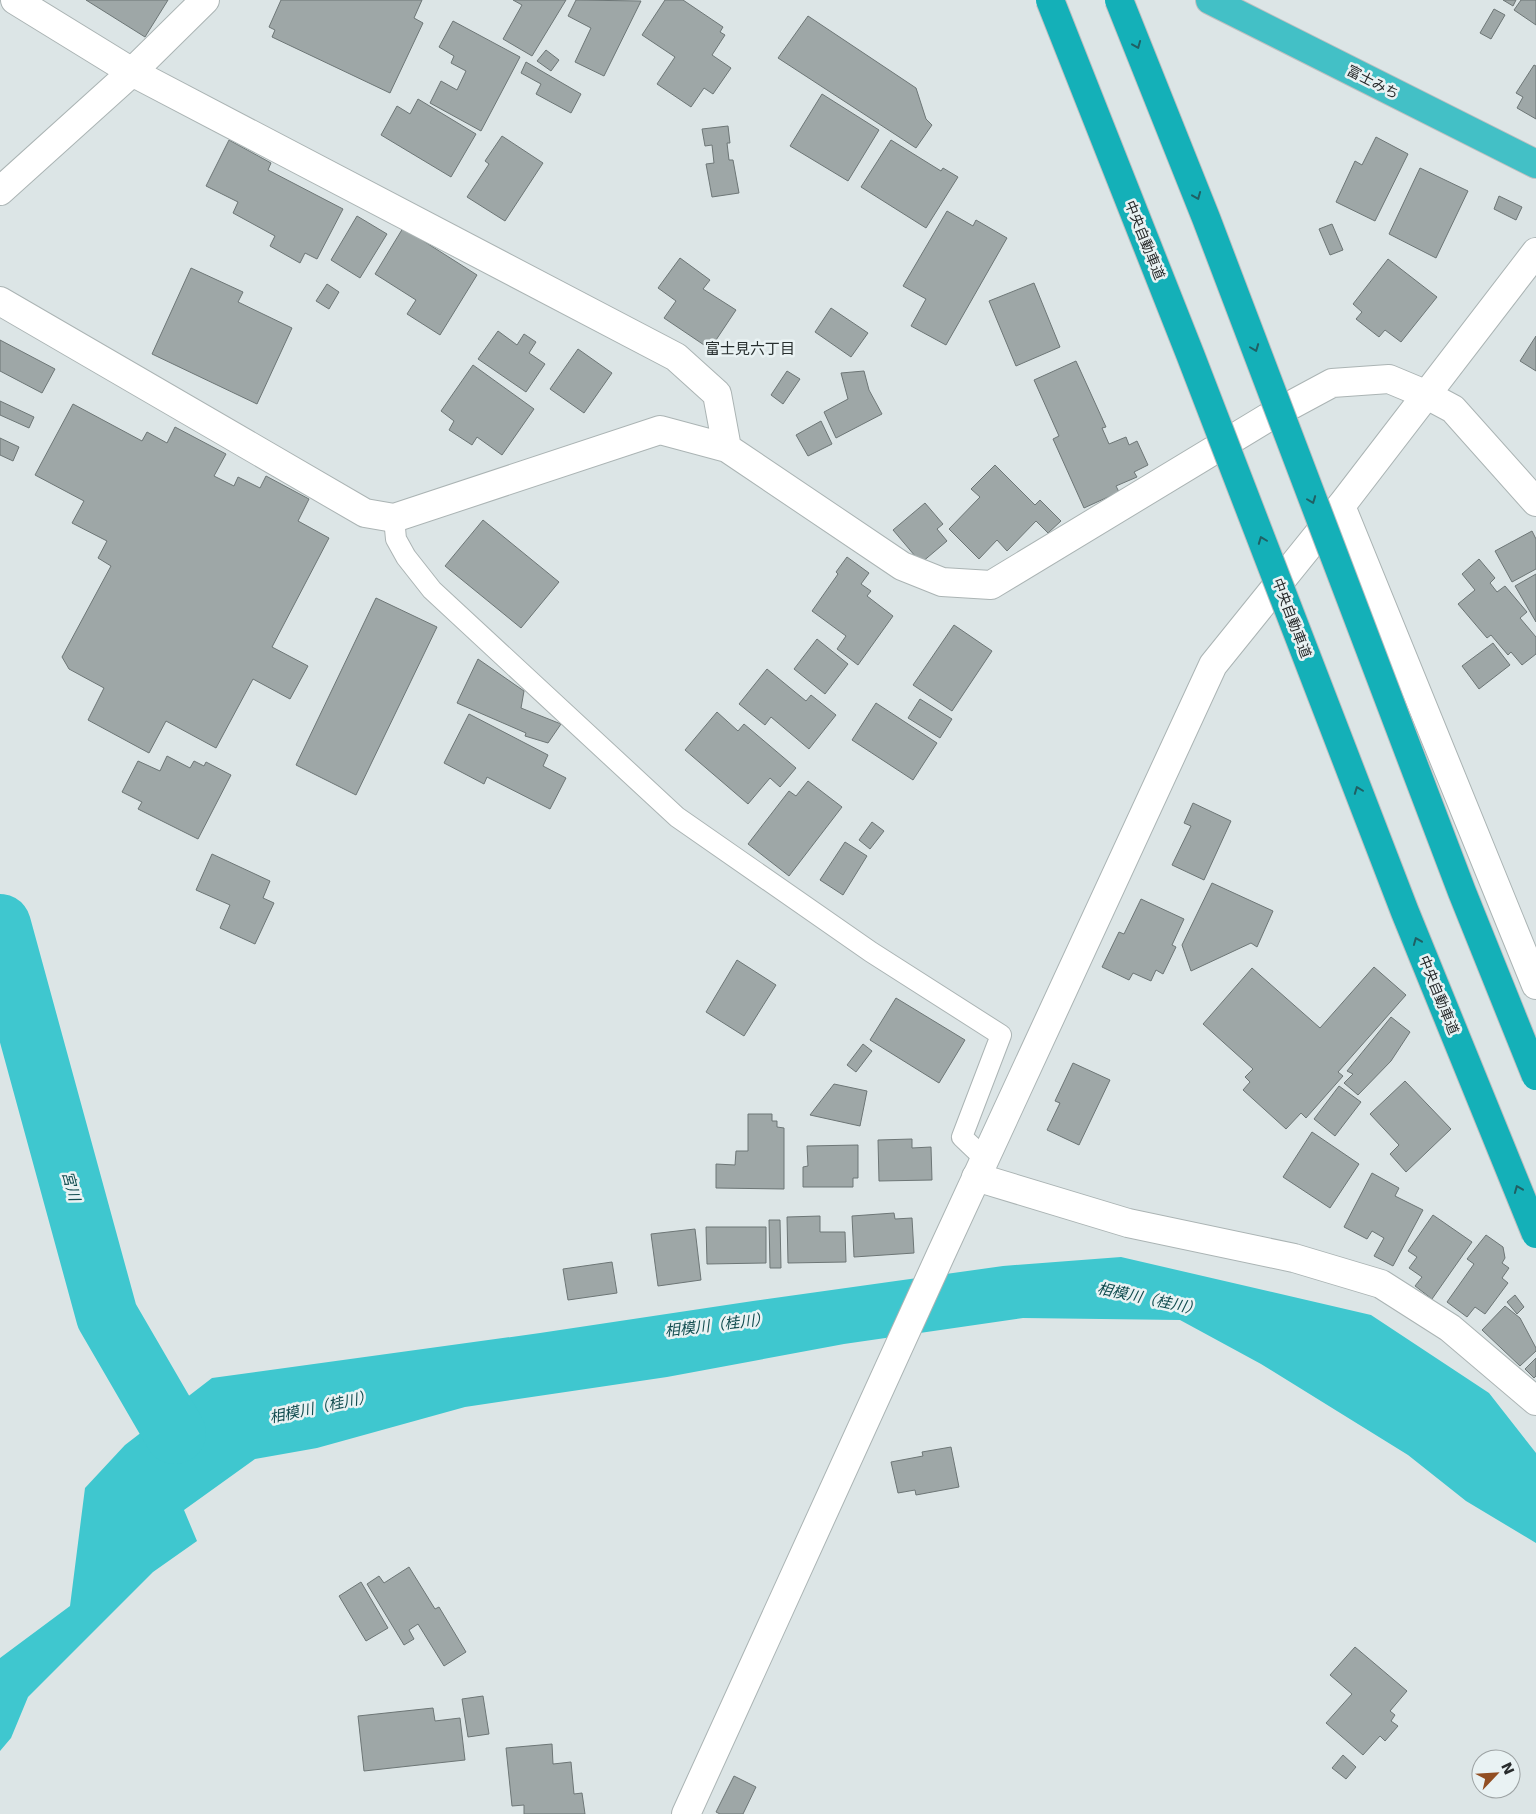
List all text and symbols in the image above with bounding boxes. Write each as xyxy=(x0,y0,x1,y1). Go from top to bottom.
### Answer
one-way arrow xyxy=(1131,40,1141,49)
street label: 富士みち xyxy=(1344,62,1402,102)
one-way arrow xyxy=(1191,191,1201,200)
street label: 中央自動車道 xyxy=(1122,198,1168,282)
district label: 富士見六丁目 xyxy=(705,340,795,358)
one-way arrow xyxy=(1249,343,1259,352)
one-way arrow xyxy=(1306,495,1316,504)
one-way arrow xyxy=(1258,536,1268,545)
street label: 中央自動車道 xyxy=(1269,576,1315,660)
one-way arrow xyxy=(1354,786,1364,795)
one-way arrow xyxy=(1413,937,1423,946)
street label: 中央自動車道 xyxy=(1416,953,1462,1037)
water label: 宮川 xyxy=(58,1169,84,1205)
one-way arrow xyxy=(1513,1185,1524,1194)
water label: 相模川（桂川） xyxy=(1096,1279,1202,1319)
water label: 相模川（桂川） xyxy=(664,1310,770,1340)
water label: 相模川（桂川） xyxy=(268,1387,374,1427)
north arrow xyxy=(1471,1749,1521,1799)
text: N xyxy=(1498,1760,1518,1777)

